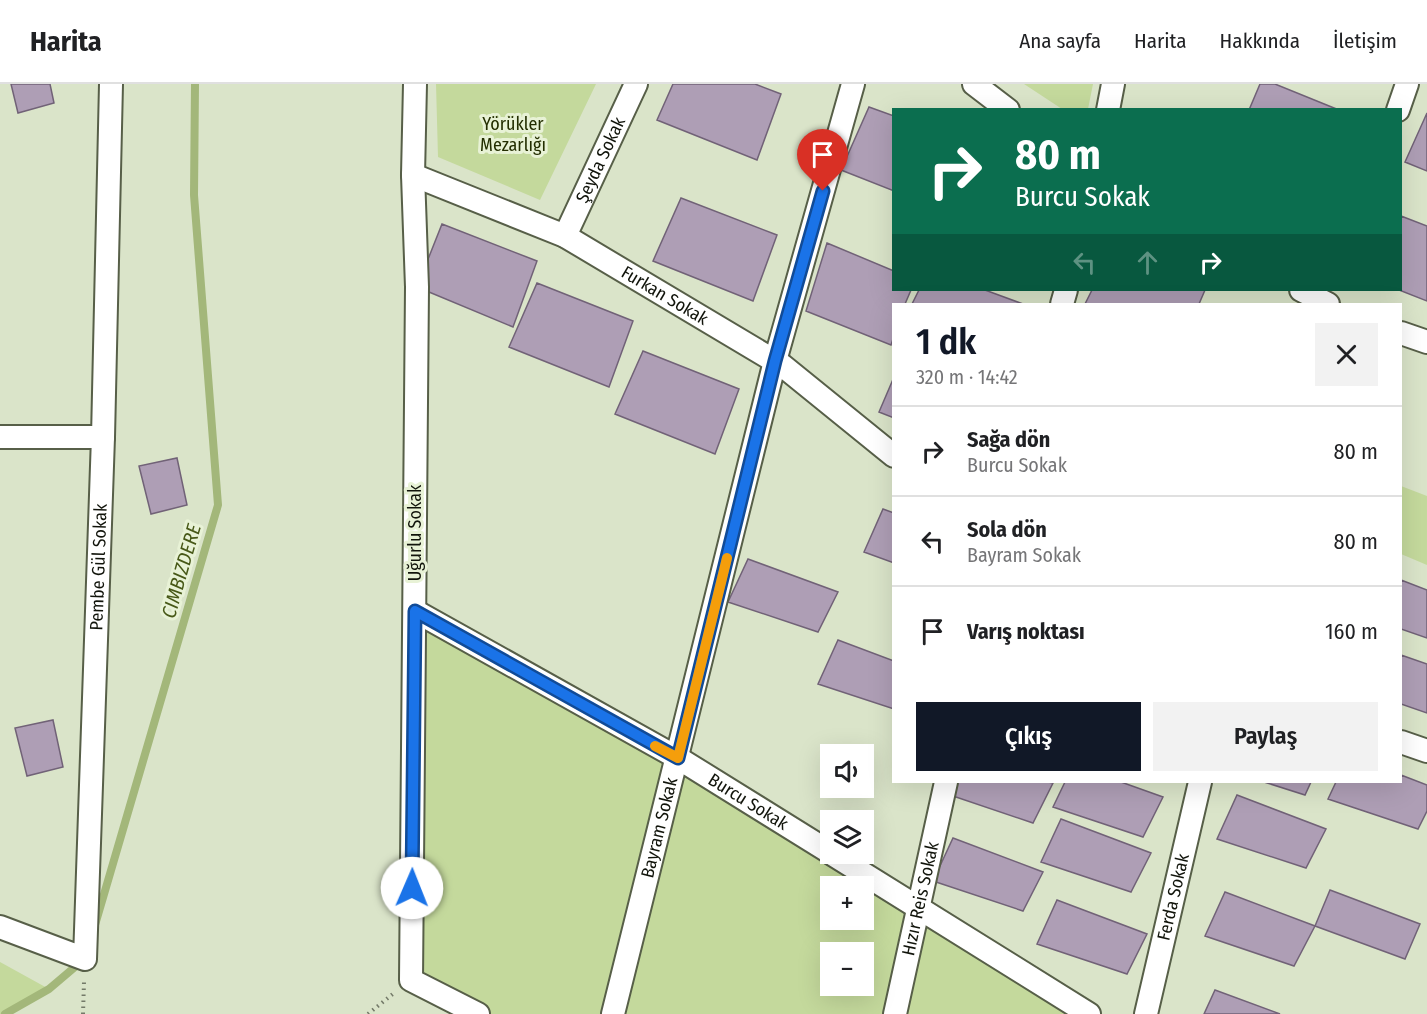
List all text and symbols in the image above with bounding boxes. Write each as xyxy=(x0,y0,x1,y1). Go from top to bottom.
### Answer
text: Harita xyxy=(30,25,102,58)
text: Ana sayfa xyxy=(1019,28,1101,54)
text: Harita xyxy=(1134,28,1187,54)
text: Hakkında xyxy=(1220,28,1300,54)
text: İletişim xyxy=(1333,28,1397,54)
park label: Yörükler Mezarlığı xyxy=(480,113,546,156)
street label: Şeyda Sokak xyxy=(571,113,630,206)
pin xyxy=(797,129,848,191)
text: 80 m xyxy=(1015,130,1101,180)
icon: right xyxy=(916,132,994,210)
icon: arrive xyxy=(806,138,839,171)
text: Burcu Sokak xyxy=(1015,181,1150,213)
icon: left xyxy=(1068,246,1101,279)
icon: ahead xyxy=(1131,246,1164,279)
icon: right xyxy=(1194,246,1227,279)
street label: Furkan Sokak xyxy=(617,261,713,330)
text: 1 dk xyxy=(916,320,976,364)
button: close xyxy=(1315,323,1378,386)
text: 320 m · 14:42 xyxy=(916,365,1018,389)
text: Sağa dön xyxy=(967,426,1050,453)
icon: right xyxy=(916,435,949,468)
text: 80 m xyxy=(1333,438,1378,465)
text: Burcu Sokak xyxy=(967,453,1067,477)
street label: Uğurlu Sokak xyxy=(404,484,426,581)
street label: Pembe Gül Sokak xyxy=(85,503,112,631)
text: Sola dön xyxy=(967,516,1047,543)
water label: CIMBIZDERE xyxy=(156,521,206,621)
icon: left xyxy=(916,525,949,558)
text: 80 m xyxy=(1333,528,1378,555)
text: Bayram Sokak xyxy=(967,543,1081,567)
icon: arrive xyxy=(916,615,949,648)
text: Varış noktası xyxy=(967,618,1085,645)
text: 160 m xyxy=(1325,618,1378,645)
button: Çıkış xyxy=(916,702,1141,771)
button: Paylaş xyxy=(1153,702,1378,771)
map controls xyxy=(820,744,874,996)
button: sound xyxy=(820,744,874,798)
street label: Burcu Sokak xyxy=(704,769,793,835)
street label: Bayram Sokak xyxy=(636,775,682,880)
button: layers xyxy=(820,810,874,864)
street label: Hızır Reis Sokak xyxy=(897,839,944,958)
street label: Ferda Sokak xyxy=(1152,851,1194,943)
position arrow xyxy=(380,856,444,920)
button: + xyxy=(820,876,874,930)
button: − xyxy=(820,942,874,996)

